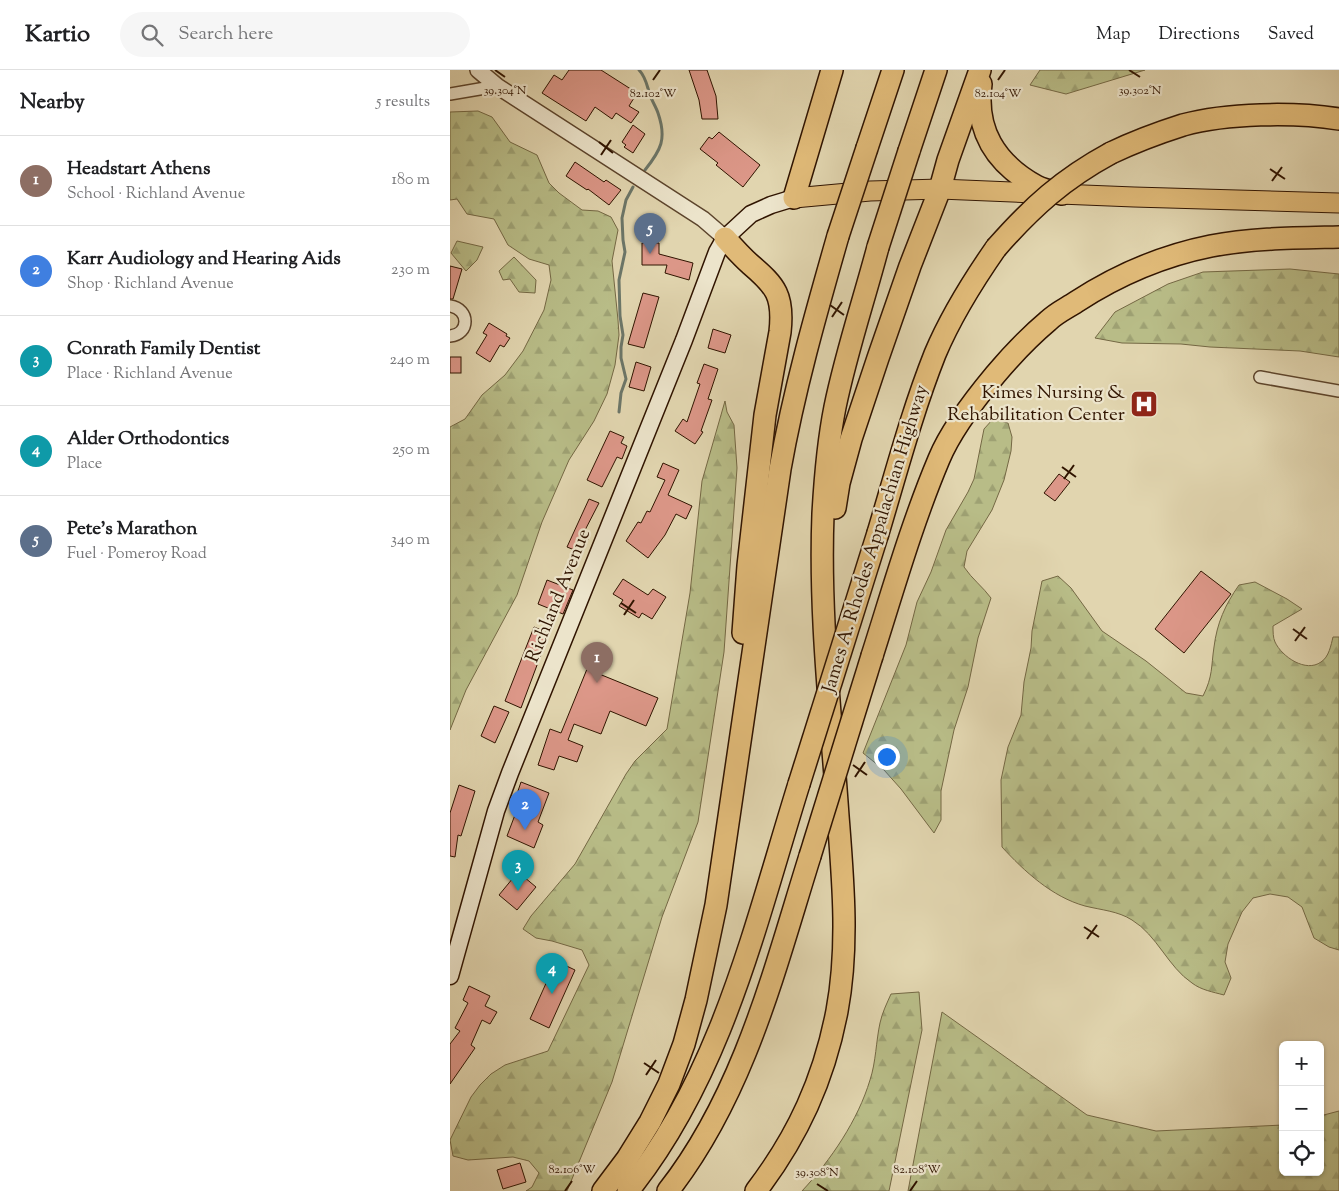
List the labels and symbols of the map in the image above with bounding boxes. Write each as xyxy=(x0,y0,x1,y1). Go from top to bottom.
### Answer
text: 39.304°N xyxy=(484,82,527,100)
text: 39.302°N xyxy=(1119,82,1162,100)
text: 82.102°W xyxy=(630,85,677,103)
text: 82.104°W xyxy=(975,85,1022,103)
pin: 5 xyxy=(634,213,666,254)
place label: Kimes Nursing & Rehabilitation Center xyxy=(947,380,1125,429)
street label: James A. Rhodes Appalachian Highway xyxy=(816,381,936,697)
hospital icon: Kimes Nursing & Rehabilitation Center xyxy=(1129,389,1159,419)
street label: Richland Avenue xyxy=(520,525,598,667)
pin: 1 xyxy=(581,642,613,683)
your location xyxy=(874,744,900,770)
pin: 2 xyxy=(509,789,541,830)
pin: 3 xyxy=(502,850,534,891)
pin: 4 xyxy=(536,953,568,994)
text: 82.106°W xyxy=(548,1161,596,1179)
text: 82.108°W xyxy=(893,1161,941,1179)
text: 39.308°N xyxy=(795,1164,839,1182)

